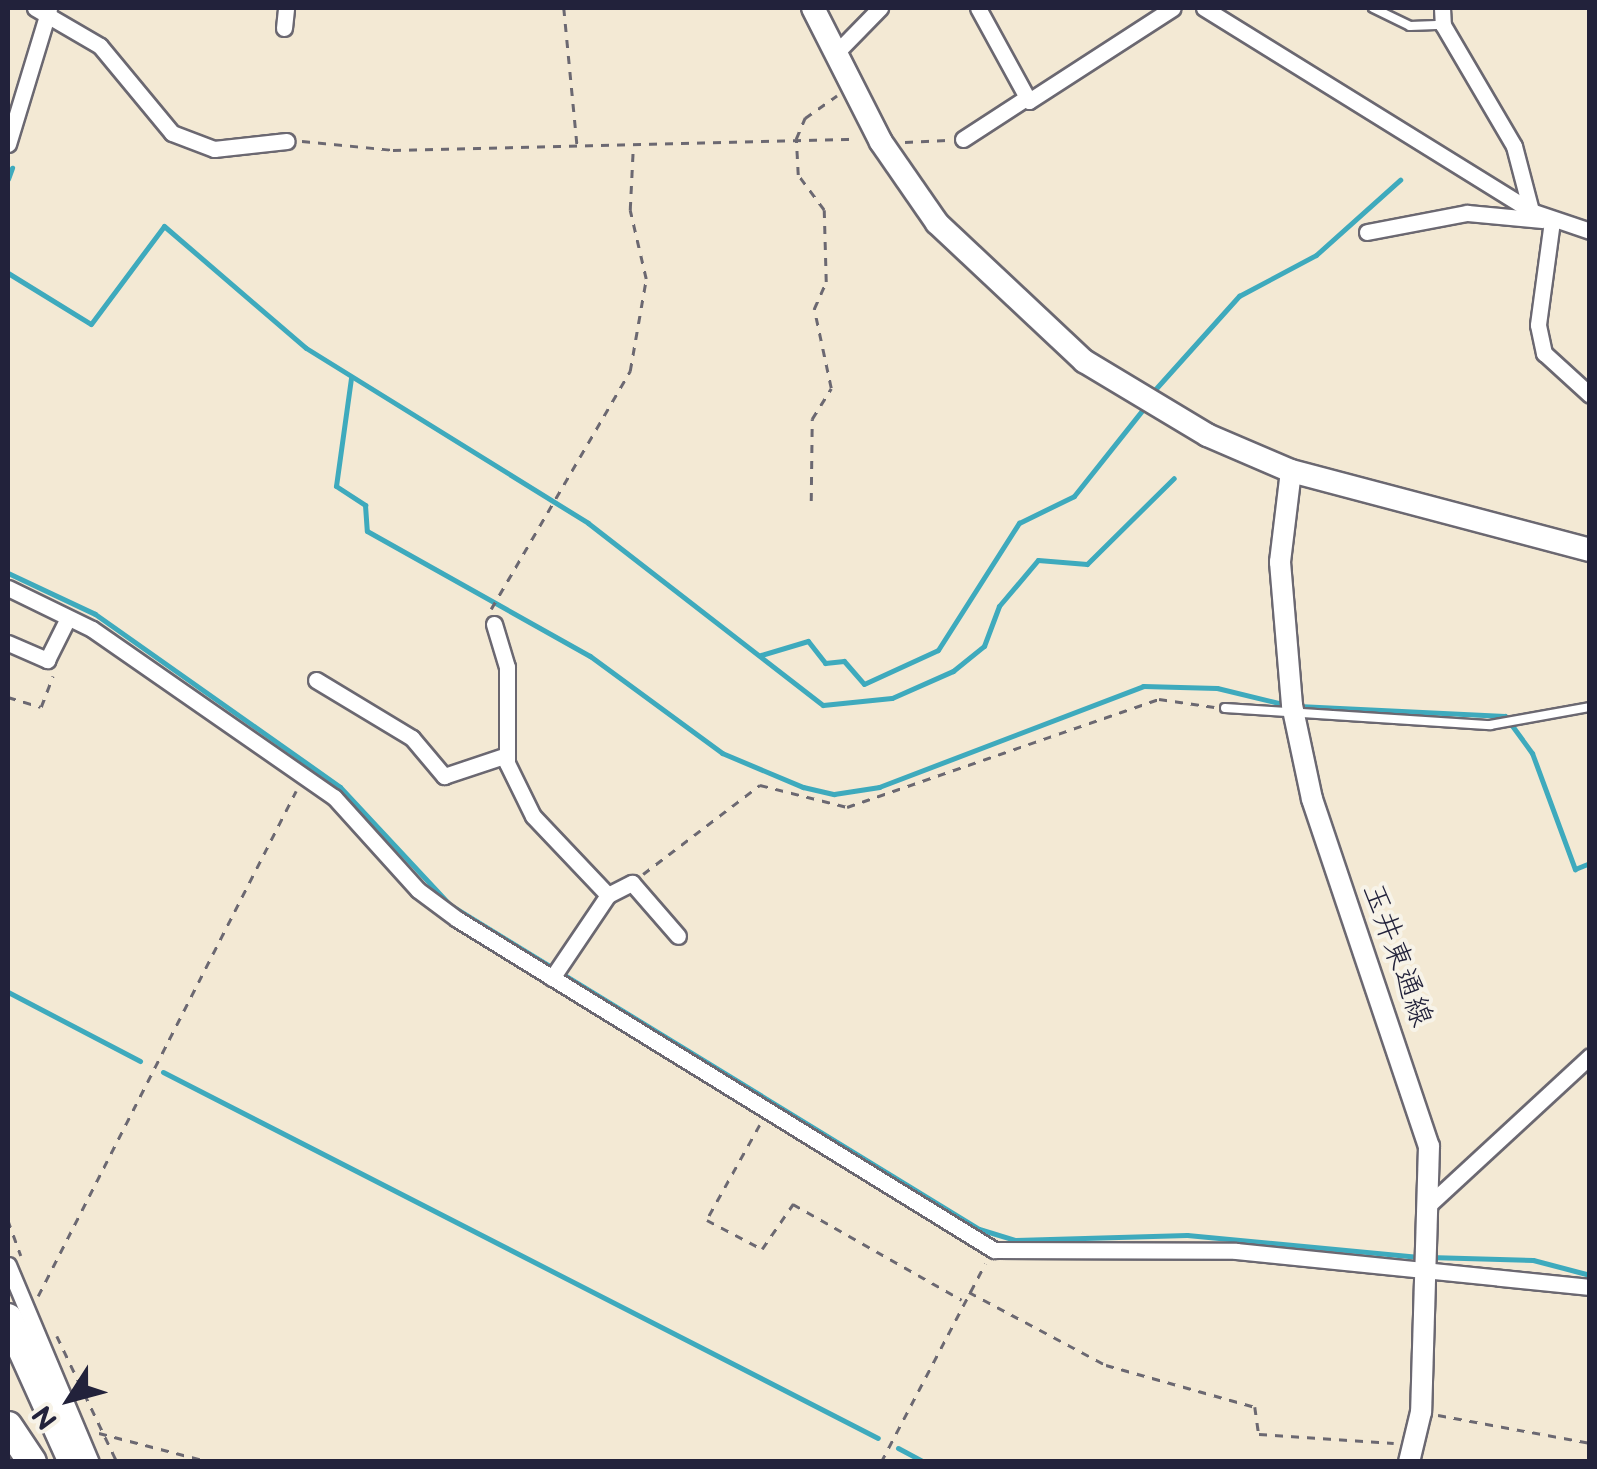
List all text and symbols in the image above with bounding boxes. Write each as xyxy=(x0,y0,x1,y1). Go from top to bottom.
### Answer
street label: 玉井東通線 xyxy=(1354,878,1440,1032)
north arrow xyxy=(20,1349,120,1449)
text: N xyxy=(26,1399,65,1435)

